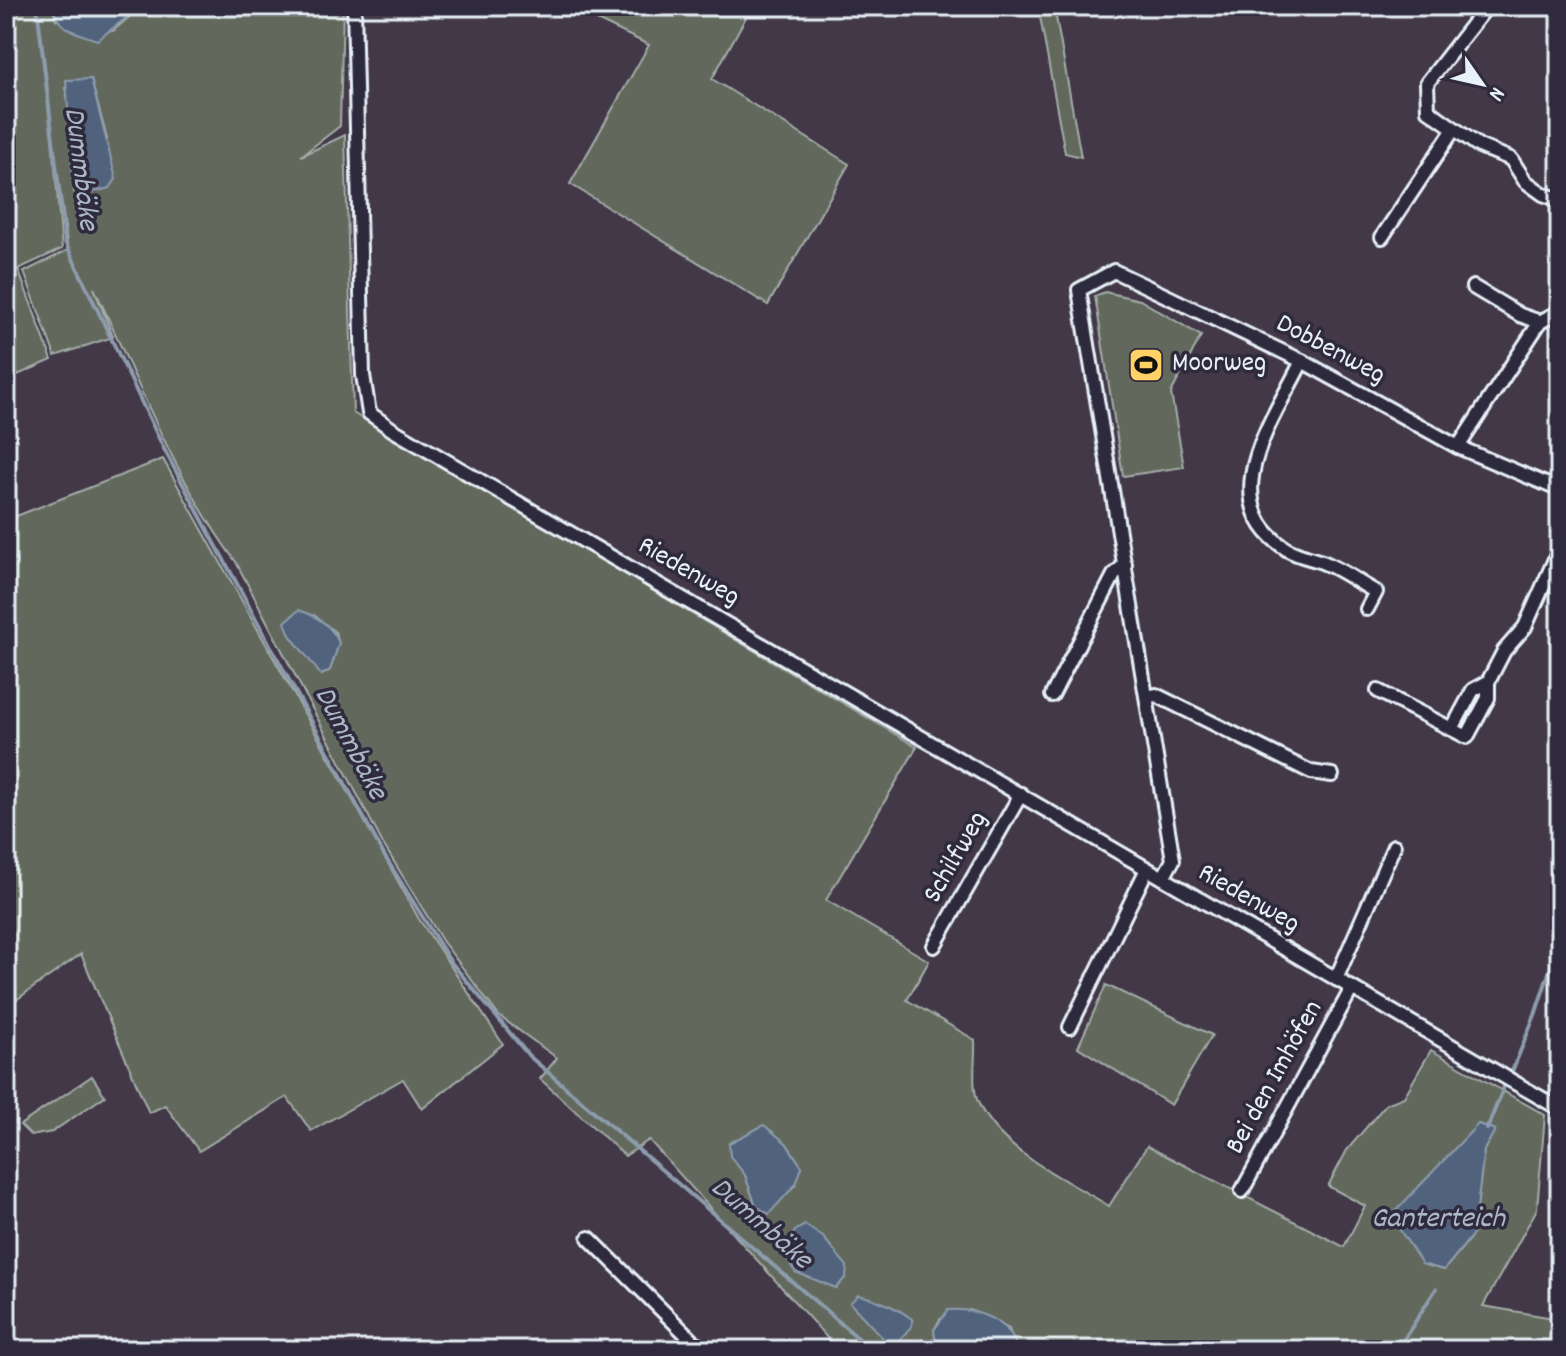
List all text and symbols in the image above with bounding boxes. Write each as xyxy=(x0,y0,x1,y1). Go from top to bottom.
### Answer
north arrow xyxy=(1442,44,1522,124)
text: N xyxy=(1480,80,1512,107)
water label: Dummbäke xyxy=(50,105,108,234)
street label: Dobbenweg xyxy=(1268,305,1392,397)
place label: Moorweg xyxy=(1172,345,1266,385)
sports icon: Moorweg xyxy=(1127,346,1165,384)
street label: Riedenweg xyxy=(629,528,747,618)
water label: Dummbäke xyxy=(301,680,398,810)
street label: Schilfweg xyxy=(915,804,999,912)
street label: Riedenweg xyxy=(1189,855,1307,945)
street label: Bei den Imhöfen xyxy=(1217,994,1335,1162)
water label: Dummbäke xyxy=(699,1168,822,1283)
water label: Ganterteich xyxy=(1371,1199,1506,1242)

